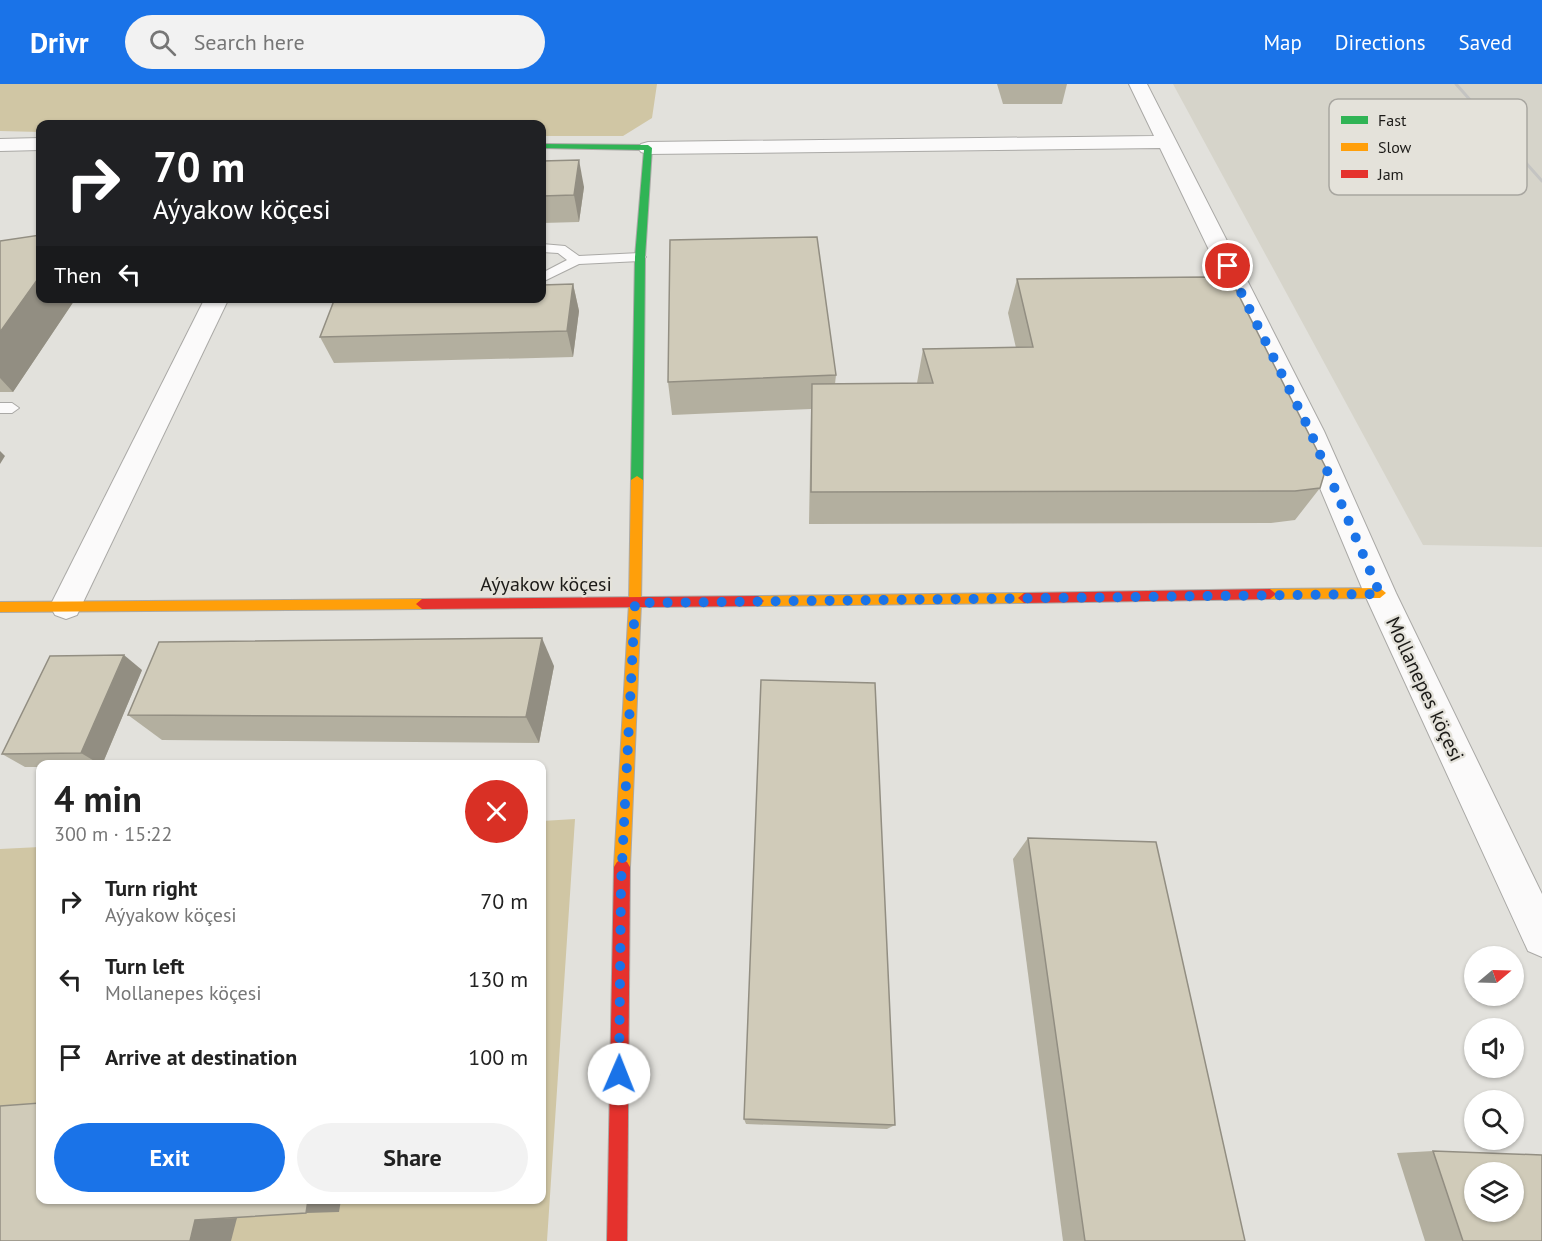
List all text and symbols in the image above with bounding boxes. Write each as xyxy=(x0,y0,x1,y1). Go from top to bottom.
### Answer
search box xyxy=(125,15,545,69)
text: Drivr xyxy=(30,24,89,61)
icon: search xyxy=(146,26,179,59)
text: Search here xyxy=(194,28,305,56)
text: Map xyxy=(1263,29,1302,56)
text: Directions xyxy=(1335,29,1426,56)
text: Saved xyxy=(1459,29,1512,56)
legend xyxy=(1329,99,1527,195)
text: Fast xyxy=(1378,110,1407,130)
text: Slow xyxy=(1378,137,1412,157)
text: 70 m xyxy=(153,139,245,194)
icon: right xyxy=(54,144,132,222)
text: Jam xyxy=(1377,164,1404,184)
text: Aýyakow köçesi xyxy=(153,192,331,226)
pin xyxy=(1202,240,1253,291)
icon: arrive xyxy=(1211,249,1244,282)
icon: left xyxy=(113,258,146,291)
text: Then xyxy=(54,261,101,289)
street label: Aýyakow köçesi xyxy=(480,571,612,597)
street label: Mollanepes köçesi xyxy=(1380,613,1470,765)
text: 4 min xyxy=(54,775,142,822)
button: close xyxy=(465,780,528,843)
text: 300 m · 15:22 xyxy=(54,821,172,847)
text: Turn right xyxy=(105,874,197,902)
icon: right xyxy=(54,885,87,918)
text: 70 m xyxy=(480,887,528,915)
text: Aýyakow köçesi xyxy=(105,902,237,928)
north arrow xyxy=(1464,946,1524,1006)
map controls xyxy=(1464,946,1524,1222)
text: Turn left xyxy=(105,952,185,980)
icon: left xyxy=(54,963,87,996)
text: 130 m xyxy=(468,965,528,993)
text: Mollanepes köçesi xyxy=(105,980,262,1006)
button: sound xyxy=(1464,1018,1524,1078)
icon: arrive xyxy=(54,1041,87,1074)
position arrow xyxy=(587,1042,651,1106)
text: Arrive at destination xyxy=(105,1043,297,1071)
text: 100 m xyxy=(468,1043,528,1071)
button: search xyxy=(1464,1090,1524,1150)
button: Exit xyxy=(54,1123,285,1192)
button: Share xyxy=(297,1123,528,1192)
button: layers xyxy=(1464,1162,1524,1222)

